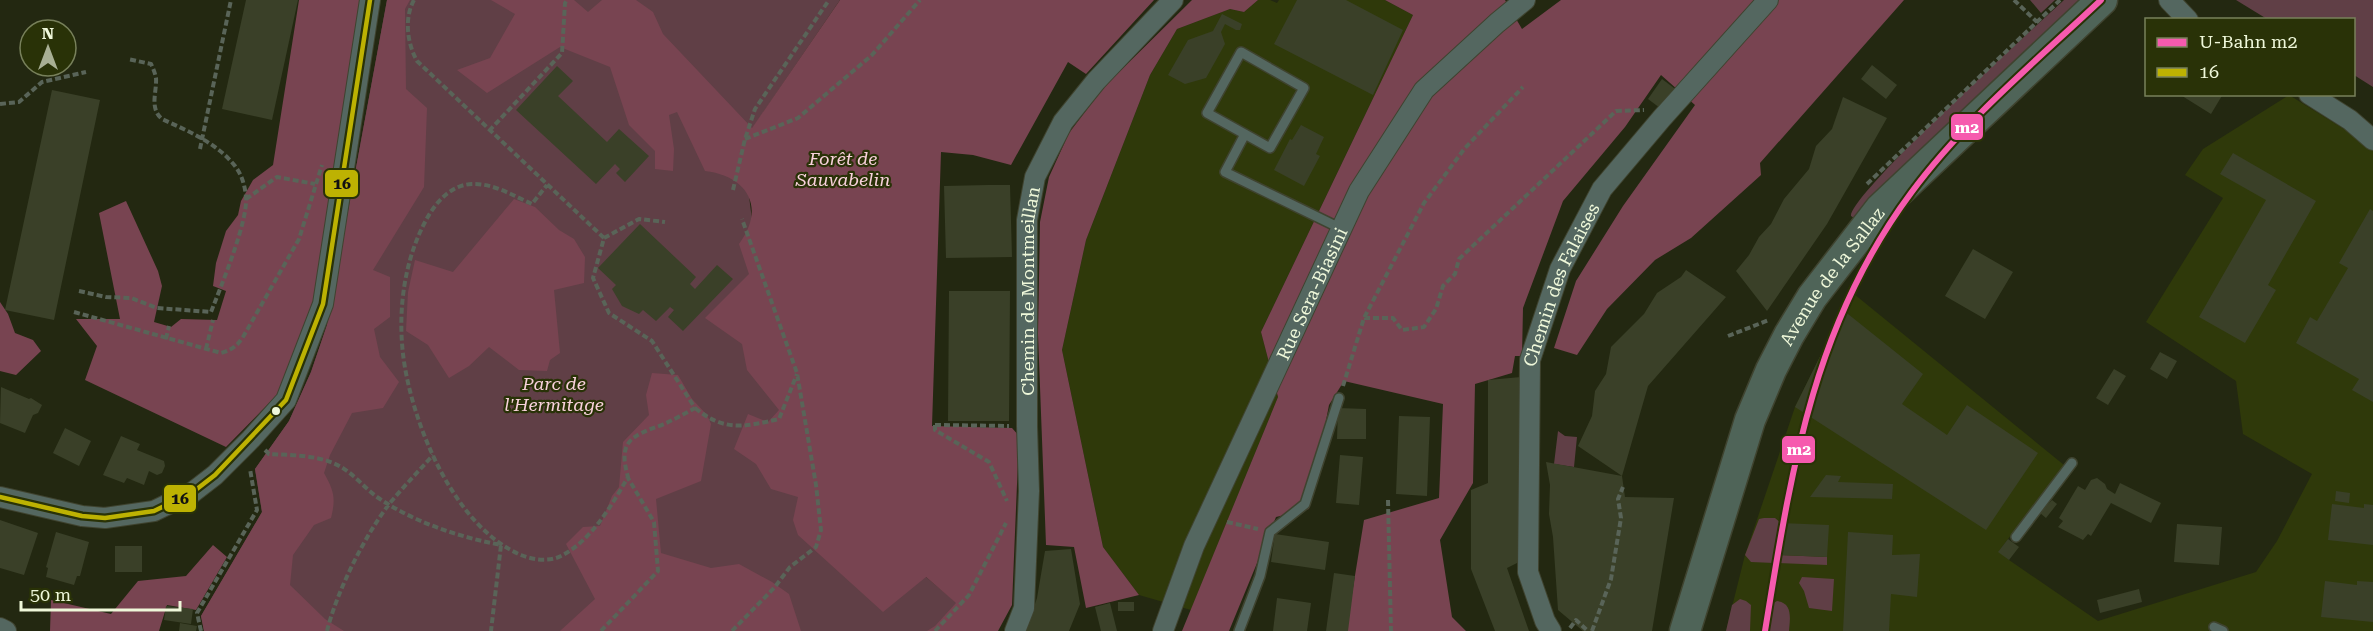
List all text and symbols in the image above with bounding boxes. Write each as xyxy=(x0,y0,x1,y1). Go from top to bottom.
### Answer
north arrow xyxy=(18,18,78,78)
legend xyxy=(2145,18,2355,96)
text: N xyxy=(42,24,54,43)
text: U-Bahn m2 xyxy=(2199,31,2297,52)
text: 16 xyxy=(2199,61,2219,82)
line badge: m2 xyxy=(1950,113,1984,141)
text: m2 xyxy=(1955,118,1979,137)
park label: Forêt de Sauvabelin xyxy=(795,148,890,190)
line badge: 16 xyxy=(324,169,359,198)
text: 16 xyxy=(333,174,351,193)
street label: Chemin de Montmeillan xyxy=(1017,184,1044,396)
street label: Chemin des Falaises xyxy=(1518,199,1603,369)
street label: Avenue de la Sallaz xyxy=(1775,202,1888,349)
street label: Rue Sera-Biasini xyxy=(1272,224,1351,363)
park label: Parc de l'Hermitage xyxy=(504,373,604,415)
unlabelled marker xyxy=(270,405,282,417)
line badge: m2 xyxy=(1781,435,1816,464)
text: m2 xyxy=(1787,440,1811,459)
line badge: 16 xyxy=(163,484,197,513)
text: 16 xyxy=(171,489,189,508)
scale bar xyxy=(21,574,180,612)
text: 50 m xyxy=(30,584,71,605)

